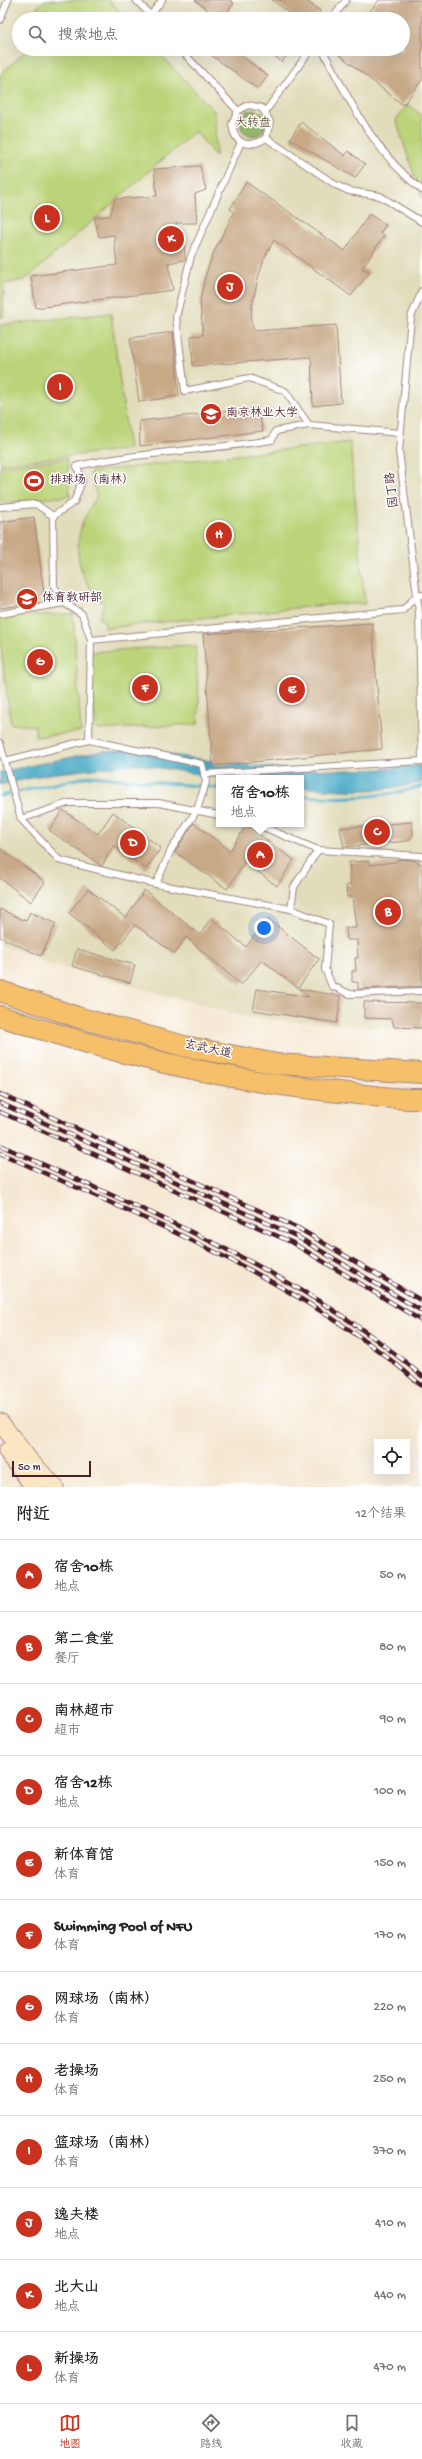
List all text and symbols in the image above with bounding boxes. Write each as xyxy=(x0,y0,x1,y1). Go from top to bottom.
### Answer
search box xyxy=(12,12,410,56)
icon: search xyxy=(26,23,48,45)
text: 搜索地点 xyxy=(58,27,118,45)
park label: 大转盘 xyxy=(235,115,271,131)
pin: L xyxy=(34,203,60,233)
pin: K xyxy=(158,224,184,254)
pin: J xyxy=(217,272,243,302)
pin: I xyxy=(47,372,73,402)
school or university icon: 南京林业大学 xyxy=(198,401,224,427)
place label: 南京林业大学 xyxy=(226,406,298,421)
sports icon: 排球场（南林） xyxy=(21,468,47,494)
street label: 园丁路 xyxy=(383,471,402,509)
place label: 排球场（南林） xyxy=(50,473,134,488)
pin: H xyxy=(206,520,232,550)
school or university icon: 体育教研部 xyxy=(14,586,40,612)
place label: 体育教研部 xyxy=(42,591,102,606)
pin: G xyxy=(27,647,53,677)
pin: F xyxy=(132,673,158,703)
pin: E xyxy=(279,675,305,705)
popup xyxy=(216,775,304,827)
text: 宿舍10栋 xyxy=(230,785,290,803)
text: 地点 xyxy=(230,806,256,821)
pin: C xyxy=(364,817,390,847)
pin: D xyxy=(120,828,146,858)
pin: A xyxy=(247,840,273,870)
pin: B xyxy=(375,897,401,927)
your location xyxy=(254,918,274,938)
street label: 玄武大道 xyxy=(183,1037,233,1062)
map controls xyxy=(374,1439,410,1475)
button: locate xyxy=(374,1439,410,1475)
scale bar xyxy=(12,1459,91,1478)
text: 50 m xyxy=(18,1462,40,1474)
text: 附近 xyxy=(16,1506,50,1526)
text: 12个结果 xyxy=(355,1507,406,1522)
text: 宿舍10栋 xyxy=(54,1559,114,1577)
text: A xyxy=(25,1568,33,1583)
text: 50 m xyxy=(379,1568,406,1583)
text: 地点 xyxy=(54,1580,80,1595)
text: 第二食堂 xyxy=(54,1631,114,1649)
text: B xyxy=(26,1640,32,1655)
text: 80 m xyxy=(379,1640,406,1655)
text: 餐厅 xyxy=(54,1652,80,1667)
text: 南林超市 xyxy=(54,1703,114,1721)
text: C xyxy=(25,1712,33,1727)
text: 90 m xyxy=(380,1712,406,1727)
text: 超市 xyxy=(54,1724,80,1739)
text: 宿舍12栋 xyxy=(54,1775,112,1793)
text: D xyxy=(25,1784,33,1799)
text: 100 m xyxy=(374,1784,406,1799)
text: 地点 xyxy=(54,1796,80,1811)
text: 新体育馆 xyxy=(54,1847,114,1865)
text: E xyxy=(25,1856,33,1871)
text: 150 m xyxy=(374,1856,406,1871)
text: 体育 xyxy=(54,1868,80,1883)
text: Swimming Pool of NFU xyxy=(54,1918,192,1936)
text: F xyxy=(26,1928,32,1943)
text: 170 m xyxy=(374,1928,406,1943)
text: 体育 xyxy=(54,1939,80,1954)
text: 网球场（南林） xyxy=(54,1991,159,2009)
text: G xyxy=(25,2000,33,2015)
text: 220 m xyxy=(374,2000,406,2015)
text: 体育 xyxy=(54,2012,80,2027)
text: 老操场 xyxy=(54,2063,99,2081)
text: H xyxy=(25,2072,33,2087)
text: 250 m xyxy=(373,2072,406,2087)
text: 体育 xyxy=(54,2084,80,2099)
text: 篮球场（南林） xyxy=(54,2135,159,2153)
text: I xyxy=(27,2144,31,2159)
text: 370 m xyxy=(373,2144,406,2159)
text: 体育 xyxy=(54,2156,80,2171)
text: 逸夫楼 xyxy=(54,2207,99,2225)
text: J xyxy=(26,2216,32,2231)
text: 410 m xyxy=(375,2216,406,2231)
text: 地点 xyxy=(54,2228,80,2243)
text: 北大山 xyxy=(54,2279,99,2297)
text: K xyxy=(25,2288,33,2303)
text: 440 m xyxy=(374,2288,406,2303)
text: 地点 xyxy=(54,2300,80,2315)
text: 新操场 xyxy=(54,2351,99,2369)
text: L xyxy=(27,2360,31,2375)
text: 470 m xyxy=(373,2360,406,2375)
text: 体育 xyxy=(54,2372,80,2387)
tab: 地图 xyxy=(59,2412,81,2451)
tab: 路线 xyxy=(200,2412,222,2451)
tab: 收藏 xyxy=(341,2412,363,2451)

